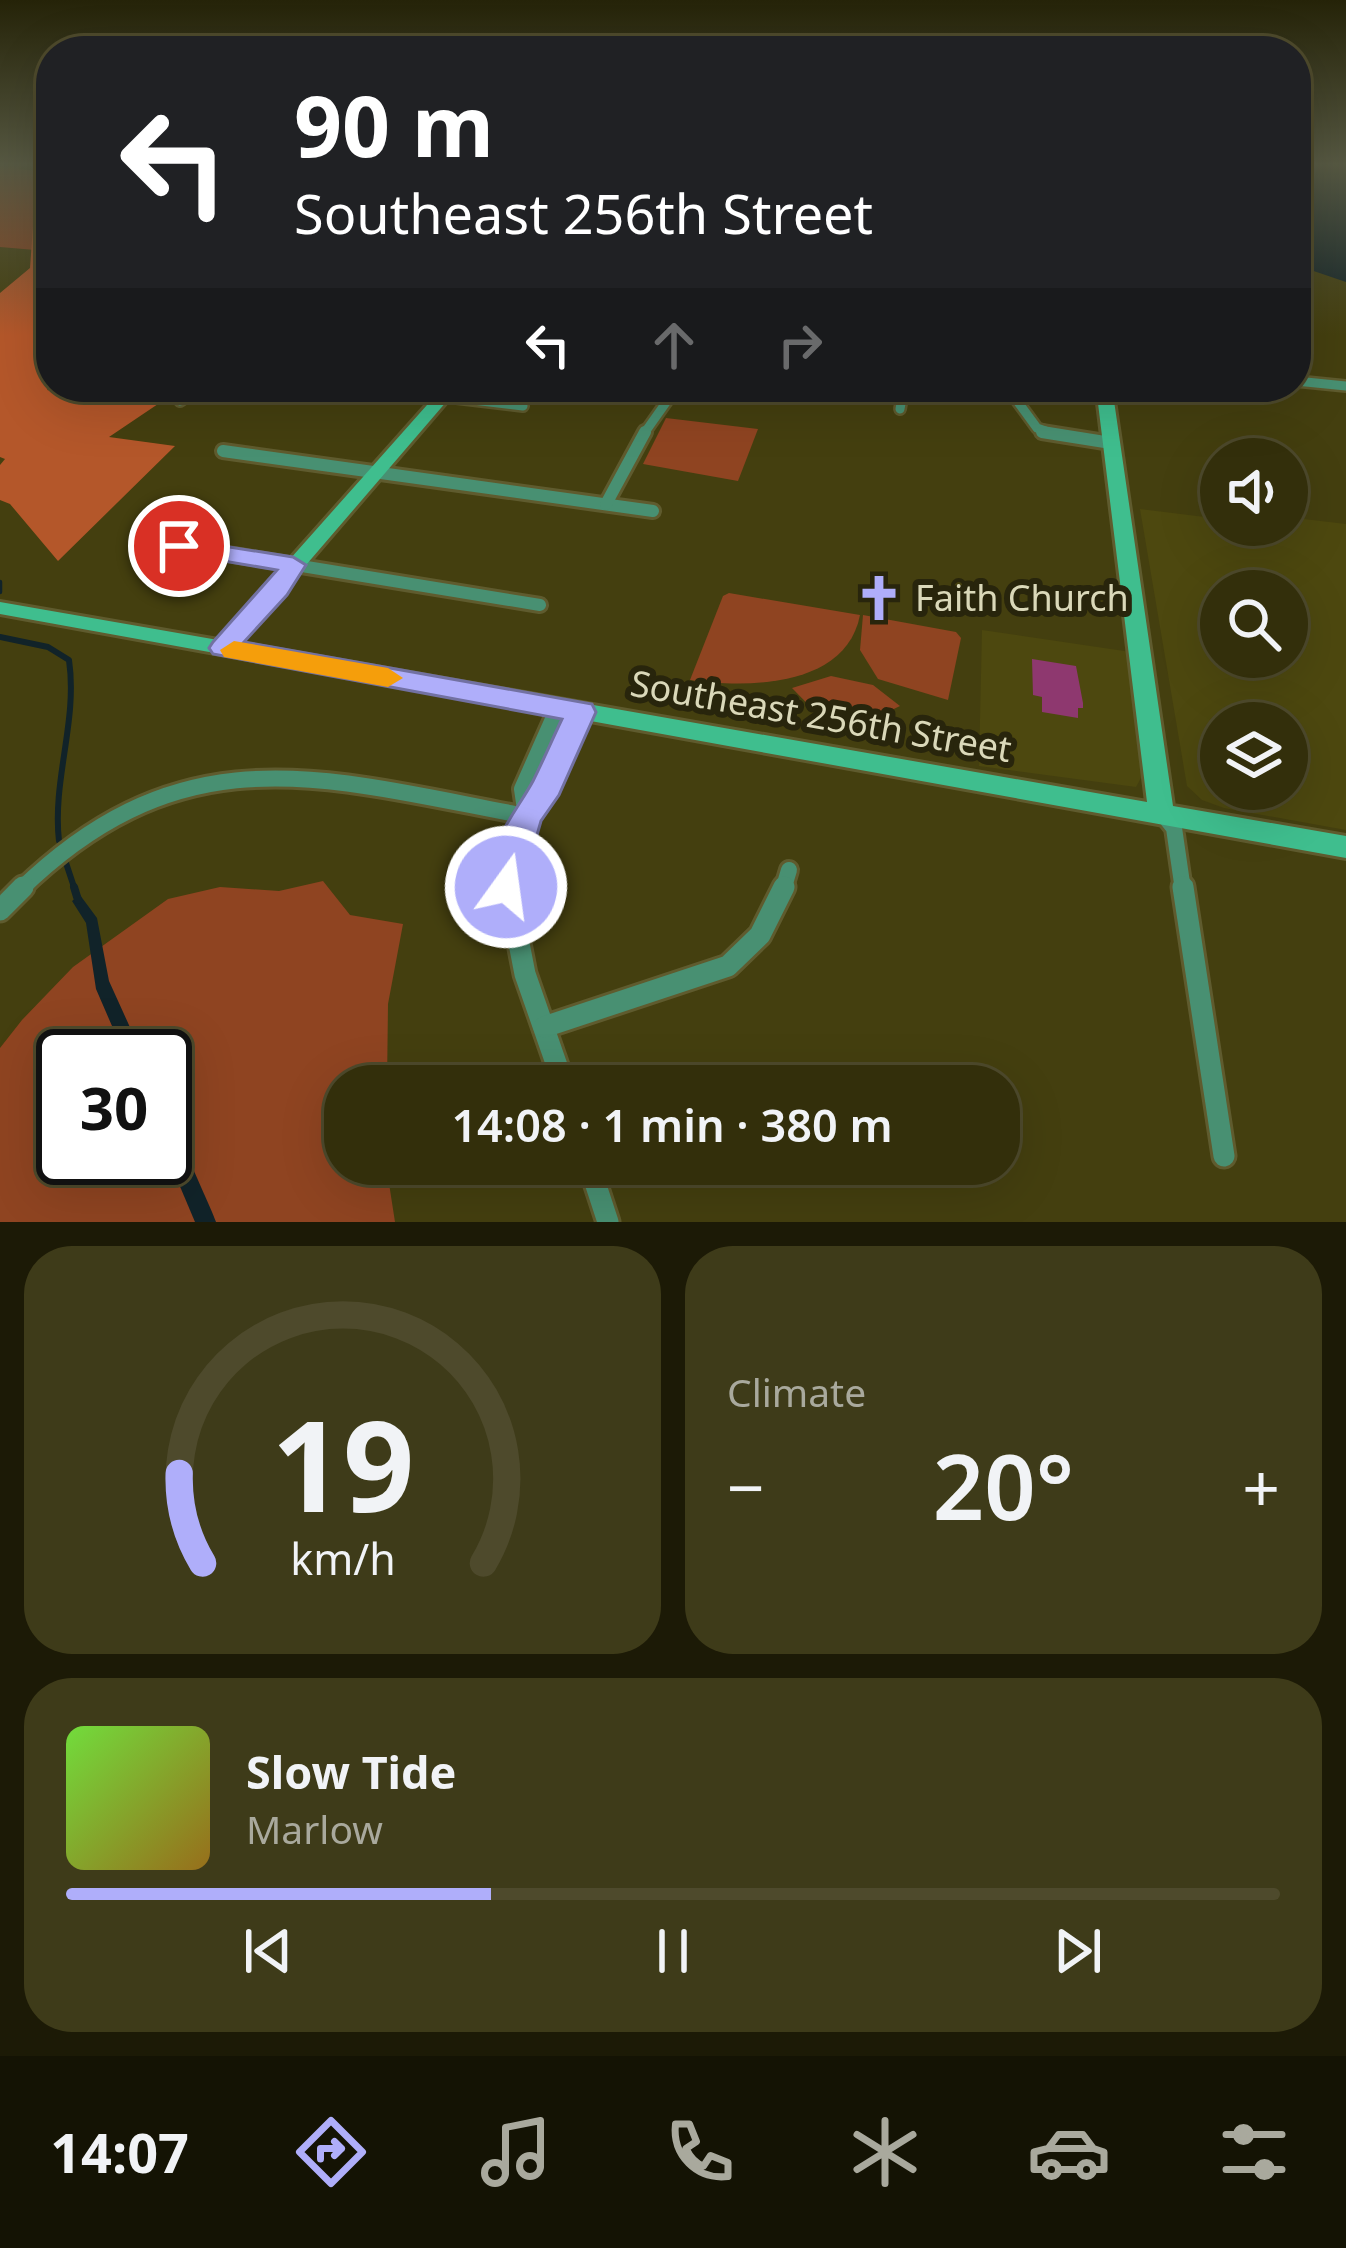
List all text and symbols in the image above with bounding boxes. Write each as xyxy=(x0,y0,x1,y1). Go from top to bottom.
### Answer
text: 90 m xyxy=(294,67,494,182)
icon: left xyxy=(96,84,252,240)
text: Southeast 256th Street xyxy=(294,176,873,250)
icon: left xyxy=(515,312,581,378)
icon: ahead xyxy=(641,312,707,378)
icon: right xyxy=(767,312,833,378)
map controls xyxy=(1200,438,1308,810)
button: sound xyxy=(1200,438,1308,546)
pin xyxy=(128,495,230,597)
icon: arrive xyxy=(146,513,212,579)
button: search xyxy=(1200,570,1308,678)
church icon: Faith Church xyxy=(854,573,904,623)
place label: Faith Church xyxy=(915,573,1129,622)
street label: Southeast 256th Street xyxy=(627,658,1015,773)
button: layers xyxy=(1200,702,1308,810)
position arrow xyxy=(443,824,569,950)
speed limit sign: 30 xyxy=(36,1029,192,1185)
text: 14:08 · 1 min · 380 m xyxy=(451,1094,893,1155)
text: Climate xyxy=(727,1365,866,1418)
text: 19 xyxy=(271,1379,414,1549)
text: 20° xyxy=(933,1424,1074,1546)
text: − xyxy=(727,1441,765,1531)
text: + xyxy=(1242,1441,1280,1531)
text: km/h xyxy=(290,1529,395,1588)
text: Slow Tide xyxy=(246,1741,456,1802)
text: Marlow xyxy=(246,1802,383,1855)
icon: previous xyxy=(235,1918,301,1984)
icon: pause xyxy=(640,1918,706,1984)
icon: next xyxy=(1045,1918,1111,1984)
icon: directions xyxy=(289,2110,373,2194)
icon: music xyxy=(474,2110,558,2194)
icon: phone xyxy=(658,2110,742,2194)
icon: climate xyxy=(843,2110,927,2194)
icon: car xyxy=(1027,2110,1111,2194)
icon: filters xyxy=(1212,2110,1296,2194)
text: 14:07 xyxy=(50,2115,189,2189)

